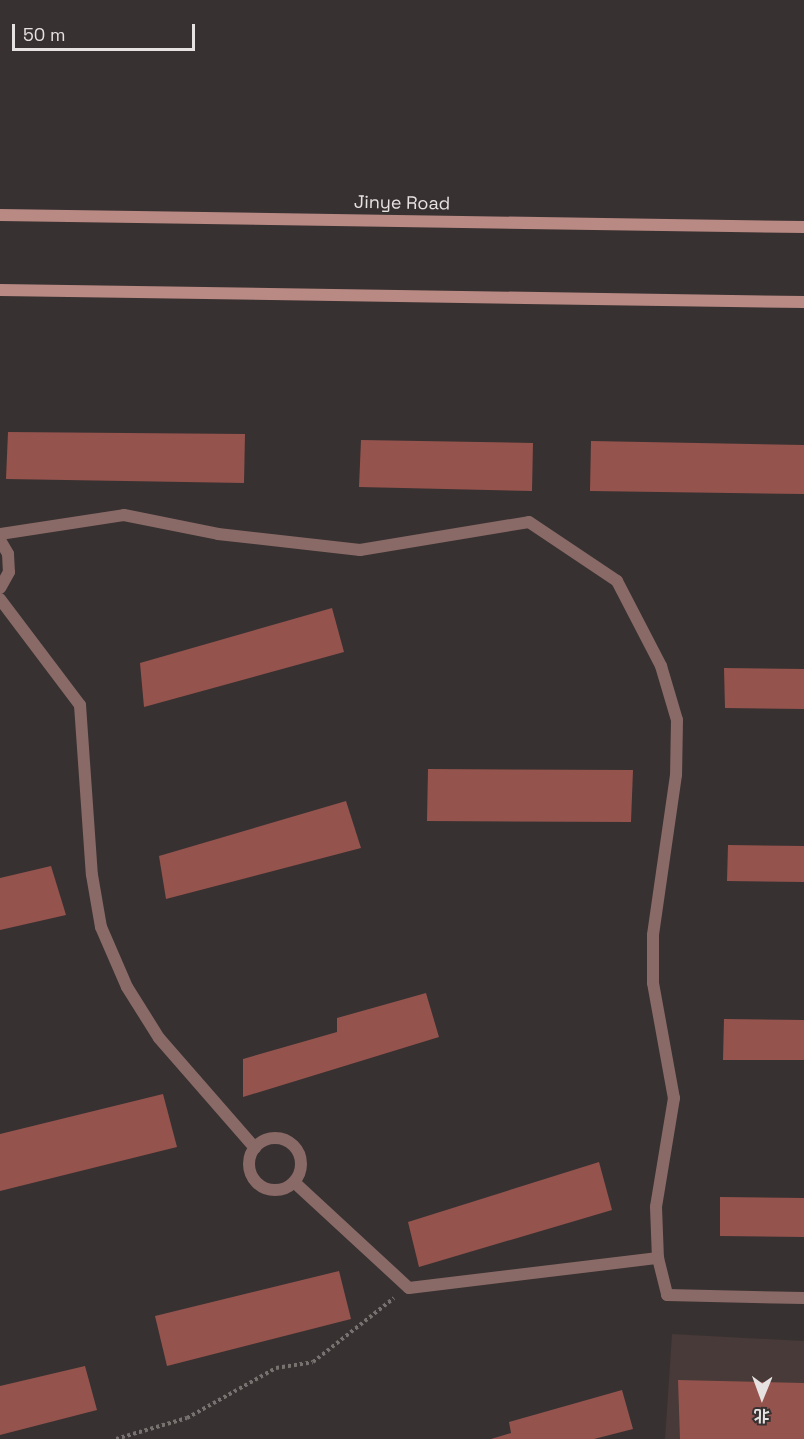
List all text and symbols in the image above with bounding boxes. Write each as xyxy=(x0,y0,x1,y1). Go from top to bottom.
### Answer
scale bar xyxy=(15,12,198,50)
text: 50 m xyxy=(23,23,65,46)
street label: Jinye Road xyxy=(354,191,450,215)
north arrow xyxy=(732,1367,792,1427)
text: 北 xyxy=(753,1405,770,1426)

